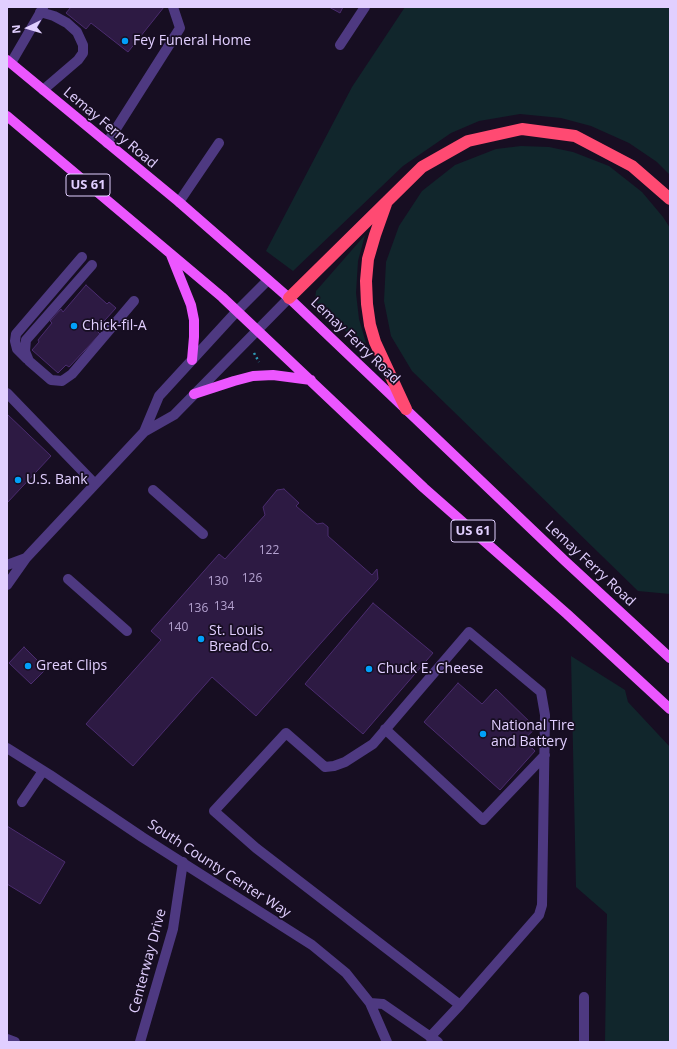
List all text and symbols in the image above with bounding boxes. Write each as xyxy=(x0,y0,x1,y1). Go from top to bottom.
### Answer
north arrow xyxy=(8,8,48,48)
text: N xyxy=(8,24,23,34)
place label: Fey Funeral Home xyxy=(133,33,251,49)
marker: Fey Funeral Home xyxy=(120,36,130,46)
street label: Lemay Ferry Road xyxy=(60,84,160,172)
road number: US 61 xyxy=(66,174,110,196)
street label: Lemay Ferry Road xyxy=(307,294,403,388)
place label: Chick-fil-A xyxy=(82,318,147,334)
marker: Chick-fil-A xyxy=(69,321,79,331)
place label: U.S. Bank xyxy=(26,472,88,488)
marker: U.S. Bank xyxy=(13,475,23,485)
street label: Lemay Ferry Road xyxy=(541,518,639,610)
road number: US 61 xyxy=(451,520,495,542)
house number: 122 xyxy=(259,544,279,558)
house number: 126 xyxy=(242,572,262,586)
house number: 130 xyxy=(208,575,228,589)
house number: 134 xyxy=(214,600,234,614)
house number: 136 xyxy=(188,602,208,616)
house number: 140 xyxy=(168,621,188,635)
place label: St. Louis Bread Co. xyxy=(209,623,273,656)
marker: St. Louis Bread Co. xyxy=(196,634,206,644)
place label: Great Clips xyxy=(36,658,107,674)
marker: Great Clips xyxy=(23,661,33,671)
place label: Chuck E. Cheese xyxy=(377,661,483,677)
marker: Chuck E. Cheese xyxy=(364,664,374,674)
place label: National Tire and Battery xyxy=(491,718,575,750)
marker: National Tire and Battery xyxy=(478,729,488,739)
street label: South County Center Way xyxy=(144,816,294,922)
street label: Centerway Drive xyxy=(126,907,170,1015)

